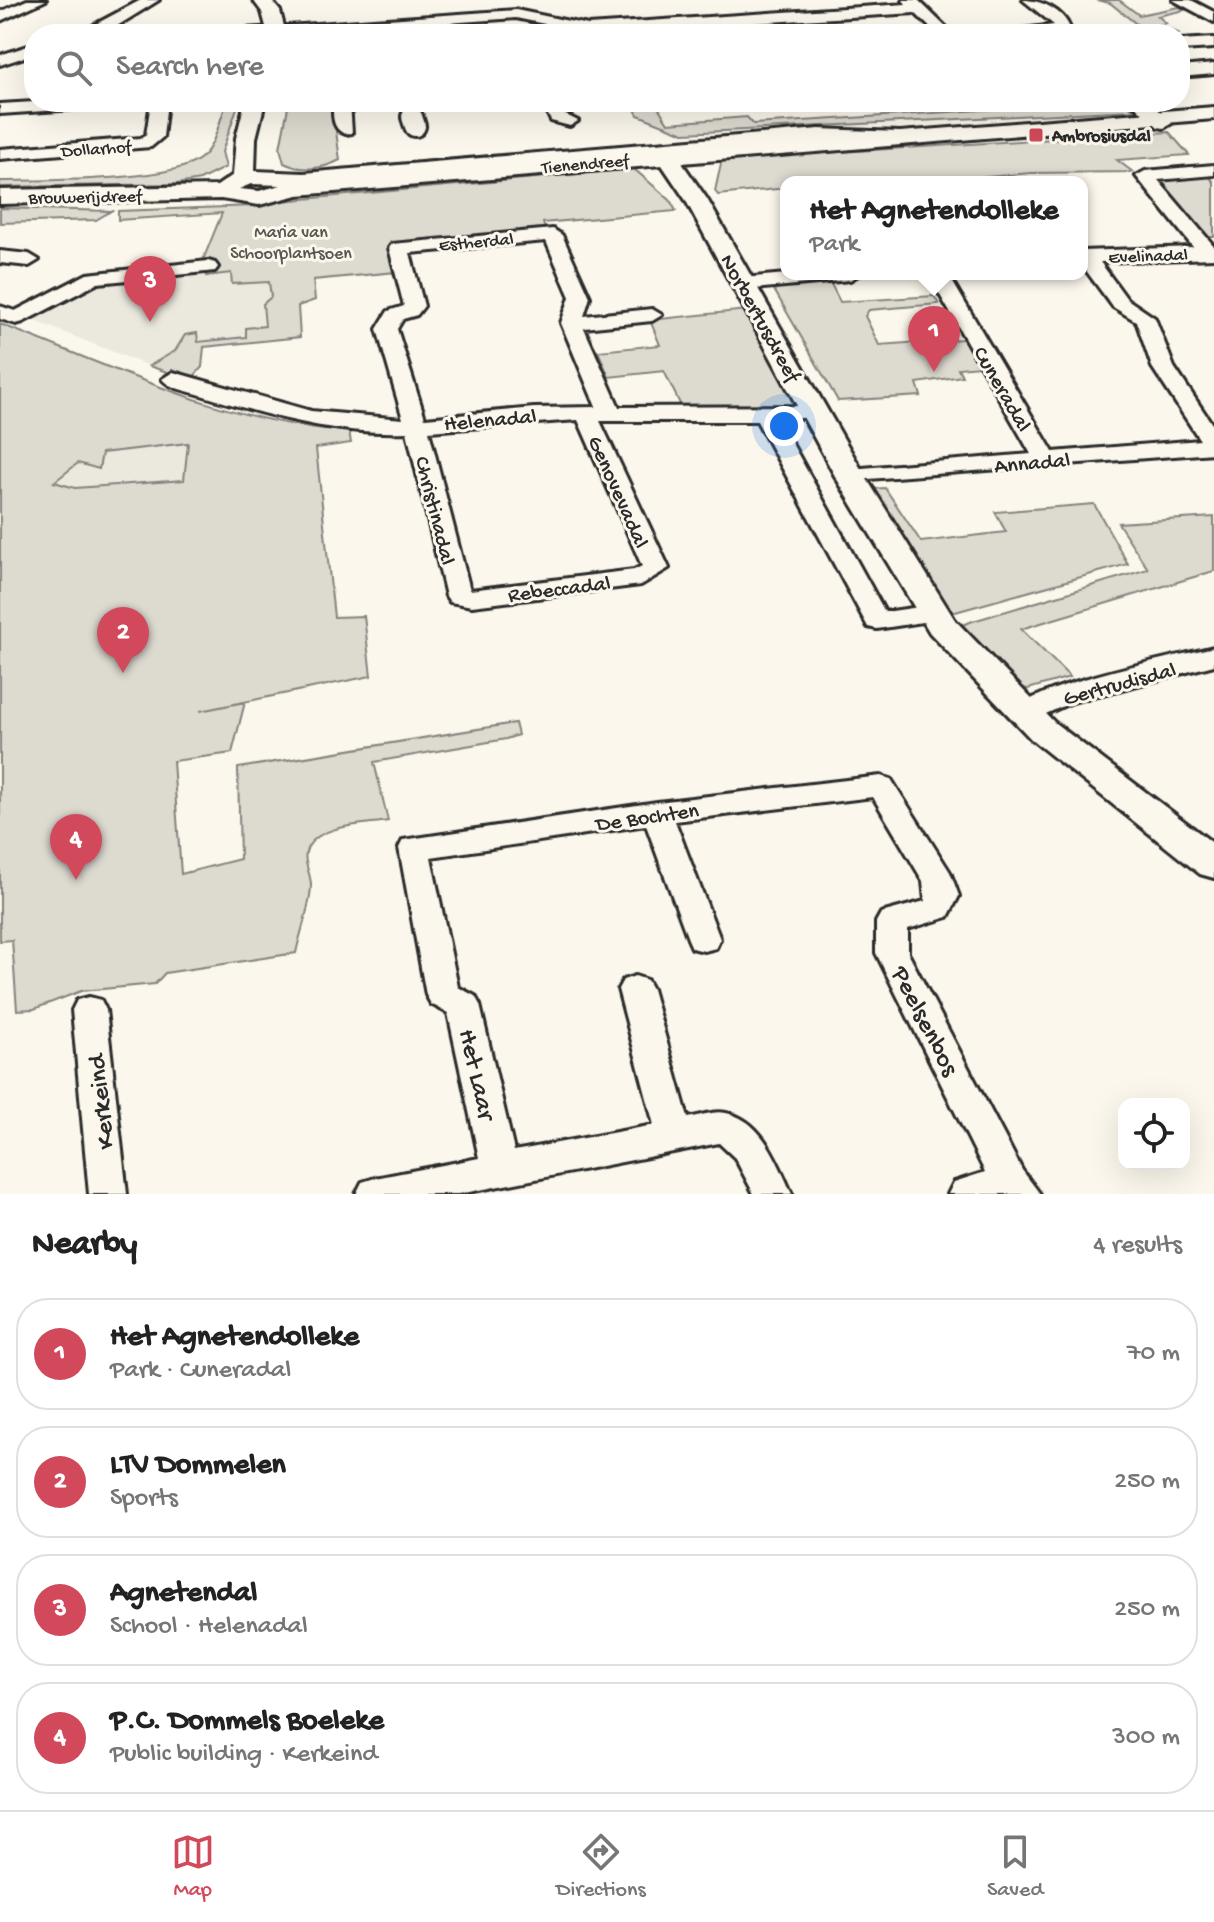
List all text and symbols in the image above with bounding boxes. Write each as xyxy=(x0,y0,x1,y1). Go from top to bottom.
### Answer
search box xyxy=(24,24,1190,112)
icon: search xyxy=(52,46,96,90)
text: Search here xyxy=(116,51,264,86)
marker: Ambrosiusdal xyxy=(1027,126,1045,144)
place label: Ambrosiusdal xyxy=(1051,127,1151,148)
street label: Dollarhof xyxy=(60,137,133,163)
street label: Tienendreef xyxy=(540,151,631,180)
popup xyxy=(780,176,1088,280)
street label: Brouwerijdreef xyxy=(27,187,143,210)
text: Het Agnetendolleke xyxy=(809,195,1059,230)
park label: Maria van Schoorplantsoen xyxy=(230,223,352,265)
street label: Estherdal xyxy=(438,230,515,257)
text: Park xyxy=(809,230,859,261)
street label: Evelinadal xyxy=(1108,246,1188,269)
street label: Norbertusdreef xyxy=(713,251,805,389)
pin: 3 xyxy=(124,256,176,322)
pin: 1 xyxy=(908,306,960,372)
street label: Cuneradal xyxy=(966,343,1035,437)
street label: Helenadal xyxy=(443,405,538,439)
your location xyxy=(764,406,804,446)
street label: Genovevadal xyxy=(580,433,653,553)
street label: Annadal xyxy=(993,449,1072,481)
street label: Christinadal xyxy=(407,454,459,568)
street label: Rebeccadal xyxy=(507,572,612,610)
pin: 2 xyxy=(97,607,149,673)
street label: Gertrudisdal xyxy=(1061,658,1179,713)
street label: De Bochten xyxy=(592,799,701,839)
pin: 4 xyxy=(50,814,102,880)
street label: Peelsenbos xyxy=(882,961,964,1083)
street label: Het Laar xyxy=(449,1026,501,1126)
street label: Kerkeind xyxy=(83,1051,124,1150)
map controls xyxy=(1118,1098,1190,1170)
button: locate xyxy=(1118,1098,1190,1170)
text: Nearby xyxy=(32,1226,137,1266)
text: 4 results xyxy=(1093,1231,1182,1262)
text: Het Agnetendolleke xyxy=(110,1321,359,1356)
text: 1 xyxy=(55,1339,65,1370)
text: 70 m xyxy=(1127,1339,1180,1370)
text: Park · Cuneradal xyxy=(110,1356,291,1387)
text: LTV Dommelen xyxy=(110,1449,286,1484)
text: 2 xyxy=(54,1467,66,1498)
text: 250 m xyxy=(1114,1467,1180,1498)
text: Sports xyxy=(110,1484,178,1515)
text: Agnetendal xyxy=(110,1577,257,1612)
text: 3 xyxy=(53,1595,67,1626)
text: 250 m xyxy=(1114,1595,1180,1626)
text: School · Helenadal xyxy=(110,1612,308,1643)
text: P.C. Dommels Boeleke xyxy=(110,1705,384,1740)
text: 4 xyxy=(54,1723,66,1754)
text: 300 m xyxy=(1112,1723,1180,1754)
text: Public building · Kerkeind xyxy=(110,1740,378,1771)
tab: Map xyxy=(171,1830,215,1904)
tab: Directions xyxy=(556,1830,646,1904)
tab: Saved xyxy=(987,1830,1043,1904)

